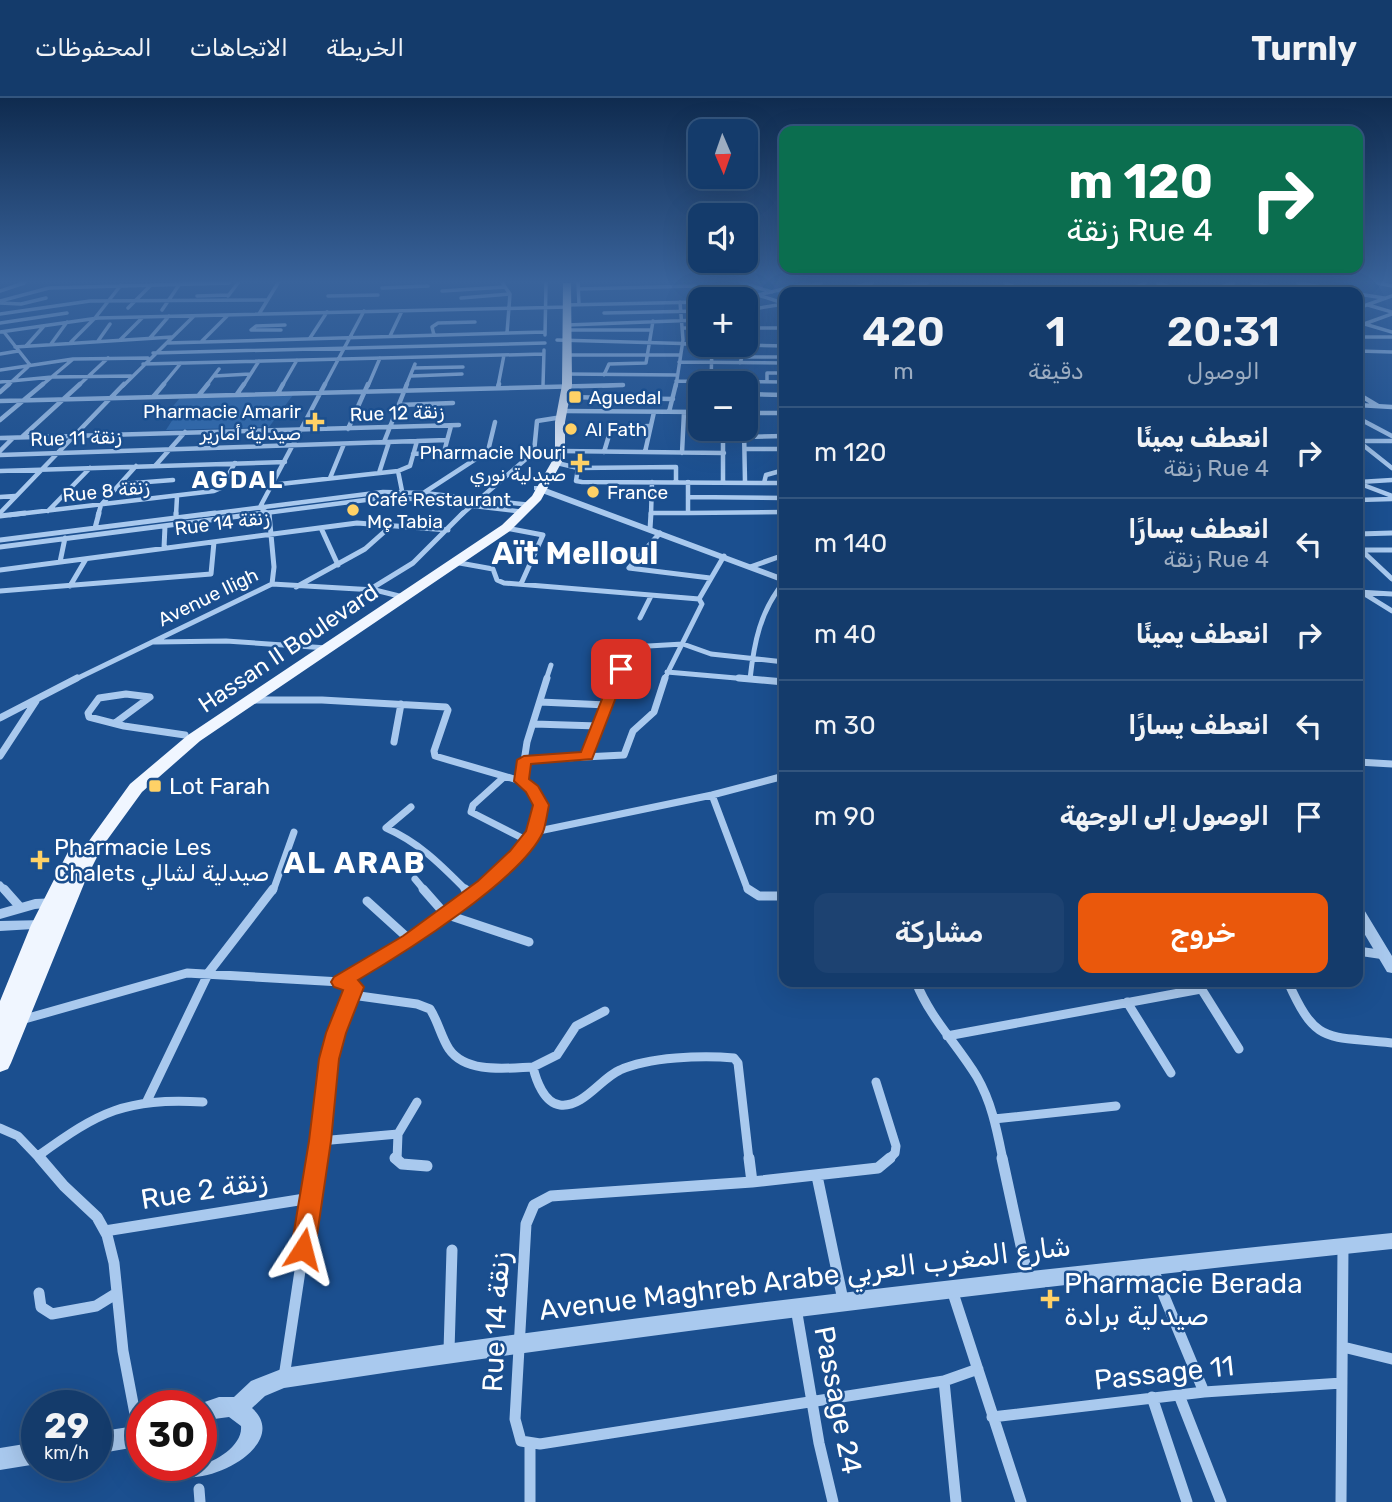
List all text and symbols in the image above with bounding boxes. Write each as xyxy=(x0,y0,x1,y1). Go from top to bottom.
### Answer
text: Turnly xyxy=(1251,29,1357,68)
text: المحفوظات xyxy=(35,34,152,62)
text: الاتجاهات xyxy=(190,34,288,62)
text: الخريطة xyxy=(326,34,404,62)
north arrow xyxy=(688,119,758,189)
map controls xyxy=(688,119,758,441)
text: 120 m xyxy=(1068,152,1213,210)
icon: right xyxy=(1237,154,1328,245)
button: sound xyxy=(688,203,758,273)
text: Rue 4 زنقة xyxy=(1066,211,1213,249)
button: + xyxy=(688,287,758,357)
text: 420 xyxy=(862,307,945,357)
text: 1 xyxy=(1046,307,1066,357)
text: 20:31 xyxy=(1167,307,1280,357)
text: m xyxy=(893,357,914,385)
text: دقيقة xyxy=(1028,357,1084,385)
text: الوصول xyxy=(1187,357,1260,385)
button: − xyxy=(688,371,758,441)
place label: Aguedal xyxy=(589,386,661,409)
marker: Aguedal xyxy=(567,389,583,405)
place label: Pharmacie Amarir صيدلية أمارير xyxy=(143,400,302,445)
street label: Rue 12 زنقة xyxy=(349,400,445,426)
marker: Pharmacie Amarir صيدلية أمارير xyxy=(307,414,323,430)
place label: Al Fath xyxy=(585,418,647,441)
marker: Al Fath xyxy=(563,421,579,437)
text: انعطف يمينًا xyxy=(1136,423,1269,454)
street label: Rue 11 زنقة xyxy=(30,425,122,451)
icon: right xyxy=(1290,434,1328,472)
text: 120 m xyxy=(814,437,886,468)
place label: Pharmacie Nouri صيدلية نوري xyxy=(419,441,566,488)
text: Rue 4 زنقة xyxy=(1163,454,1269,482)
marker: Pharmacie Nouri صيدلية نوري xyxy=(572,455,588,471)
district label: AGDAL xyxy=(192,466,284,494)
street label: Rue 8 زنقة xyxy=(61,475,151,507)
place label: France xyxy=(607,481,668,504)
marker: France xyxy=(585,484,601,500)
place label: Café Restaurant Mç Tabia xyxy=(367,488,511,533)
marker: Café Restaurant Mç Tabia xyxy=(345,502,361,518)
street label: Rue 14 زنقة xyxy=(173,506,271,540)
text: انعطف يسارًا xyxy=(1128,514,1269,545)
icon: left xyxy=(1290,525,1328,563)
text: 140 m xyxy=(814,528,887,559)
district label: Aït Melloul xyxy=(492,534,658,572)
text: Rue 4 زنقة xyxy=(1163,545,1269,573)
street label: Avenue Iligh xyxy=(154,563,262,631)
street label: Hassan II Boulevard xyxy=(193,577,383,719)
icon: right xyxy=(1290,616,1328,654)
text: 40 m xyxy=(814,619,876,650)
text: انعطف يمينًا xyxy=(1136,619,1269,650)
pin xyxy=(591,639,651,699)
icon: arrive xyxy=(602,650,640,688)
icon: left xyxy=(1290,707,1328,745)
text: 30 m xyxy=(814,710,876,741)
text: انعطف يسارًا xyxy=(1128,710,1269,741)
place label: Lot Farah xyxy=(169,772,270,800)
marker: Lot Farah xyxy=(147,778,163,794)
icon: arrive xyxy=(1290,798,1328,836)
text: 90 m xyxy=(814,801,875,832)
text: الوصول إلى الوجهة xyxy=(1060,801,1269,832)
place label: Pharmacie Les Chalets صيدلية لشالي xyxy=(54,833,269,890)
district label: AL ARAB xyxy=(283,845,427,881)
marker: Pharmacie Les Chalets صيدلية لشالي xyxy=(32,852,48,868)
button: مشاركة xyxy=(814,893,1064,973)
button: خروج xyxy=(1078,893,1328,973)
street label: Rue 2 زنقة xyxy=(138,1164,270,1216)
position arrow xyxy=(266,1212,340,1286)
street label: Avenue Maghreb Arabe شارع المغرب العربي xyxy=(537,1229,1073,1332)
street label: Rue 14 زنقة xyxy=(476,1251,516,1393)
place label: Pharmacie Berada صيدلية برادة xyxy=(1064,1267,1303,1332)
marker: Pharmacie Berada صيدلية برادة xyxy=(1042,1291,1058,1307)
street label: Passage 24 xyxy=(807,1323,869,1477)
street label: Passage 11 xyxy=(1092,1349,1236,1397)
speed limit sign: 30 xyxy=(126,1390,217,1481)
text: 29 xyxy=(44,1405,89,1447)
text: km/h xyxy=(44,1442,89,1464)

